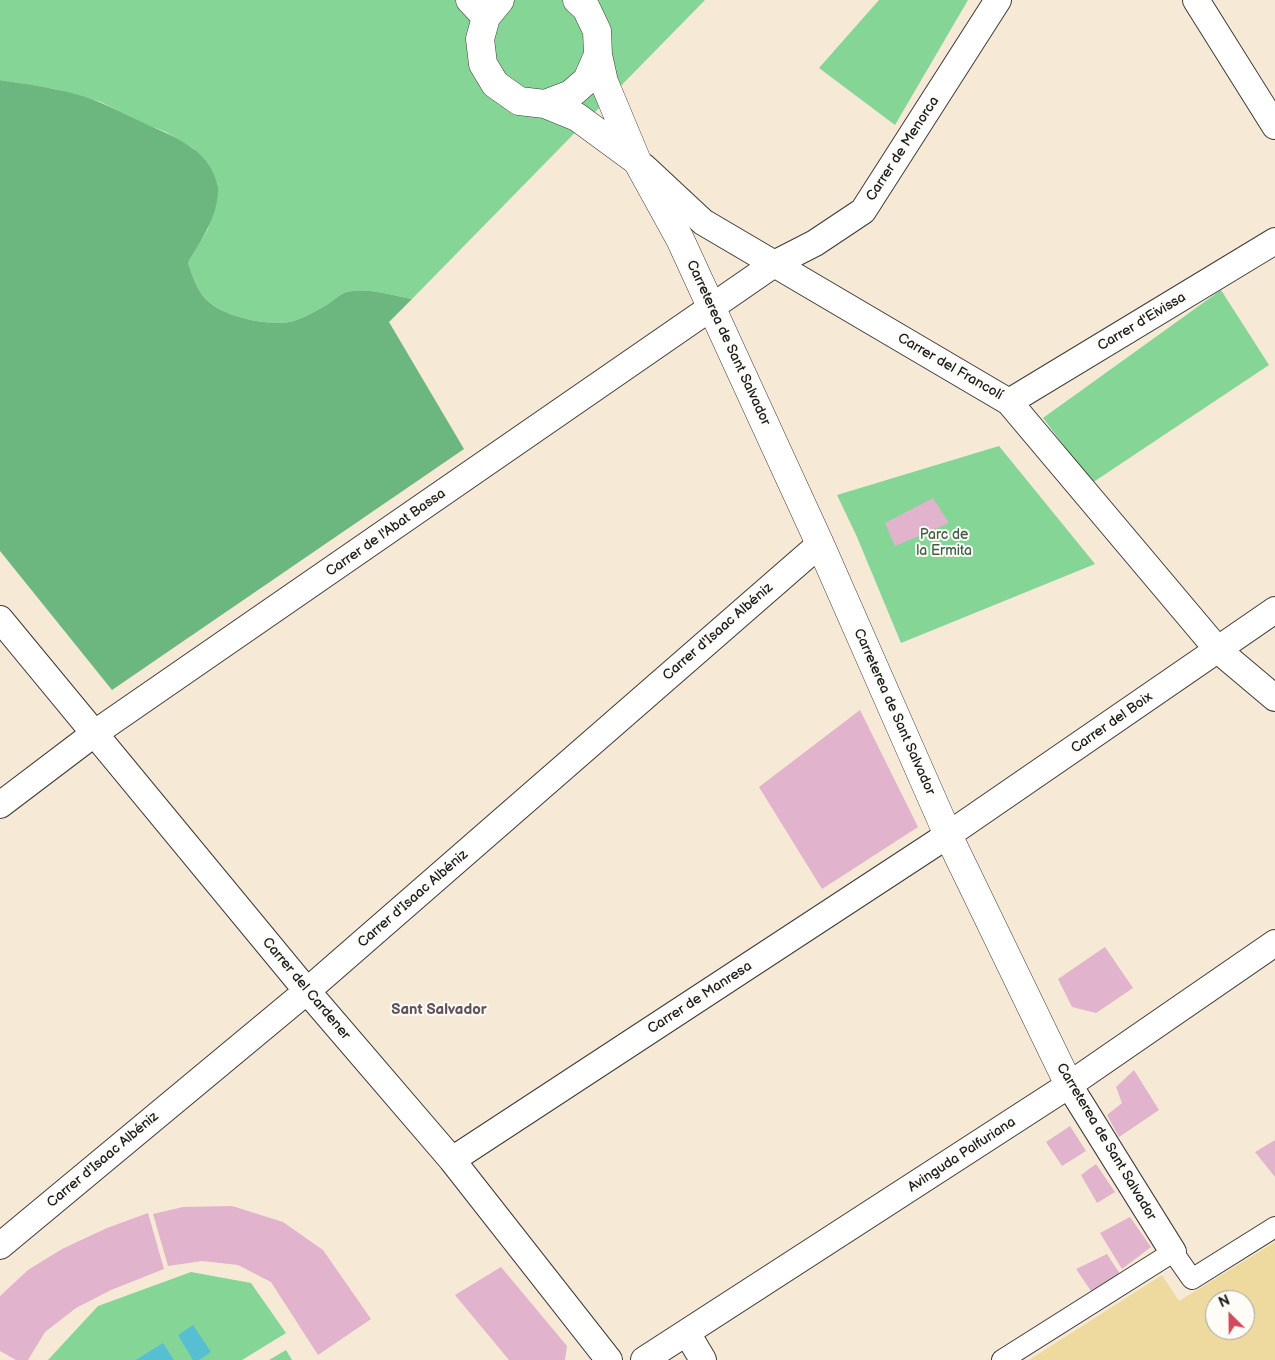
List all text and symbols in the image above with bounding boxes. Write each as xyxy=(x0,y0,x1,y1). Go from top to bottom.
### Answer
street label: Carrer de Menorca xyxy=(863,94,943,204)
street label: Carreterea de Sant Salvador xyxy=(682,258,774,428)
street label: Carrer d'Eivissa xyxy=(1095,289,1189,355)
street label: Carrer del Francolí xyxy=(894,330,1006,404)
street label: Carrer de l'Abat Bassa xyxy=(323,485,449,581)
park label: Parc de la Ermita xyxy=(916,527,972,560)
street label: Carrer d'Isaac Albéniz xyxy=(660,580,776,684)
street label: Carreterea de Sant Salvador xyxy=(850,626,938,798)
street label: Carrer del Boix xyxy=(1068,689,1156,757)
street label: Carrer d'Isaac Albéniz xyxy=(355,847,471,951)
street label: Carrer del Cardener xyxy=(258,934,354,1044)
street label: Carrer de Manresa xyxy=(645,958,755,1038)
district label: Sant Salvador xyxy=(391,1001,487,1019)
street label: Carreterea de Sant Salvador xyxy=(1052,1060,1160,1224)
street label: Carrer d'Isaac Albéniz xyxy=(44,1109,162,1211)
street label: Avinguda Palfuriana xyxy=(905,1114,1019,1196)
north arrow xyxy=(1205,1290,1255,1340)
text: N xyxy=(1216,1292,1232,1312)

